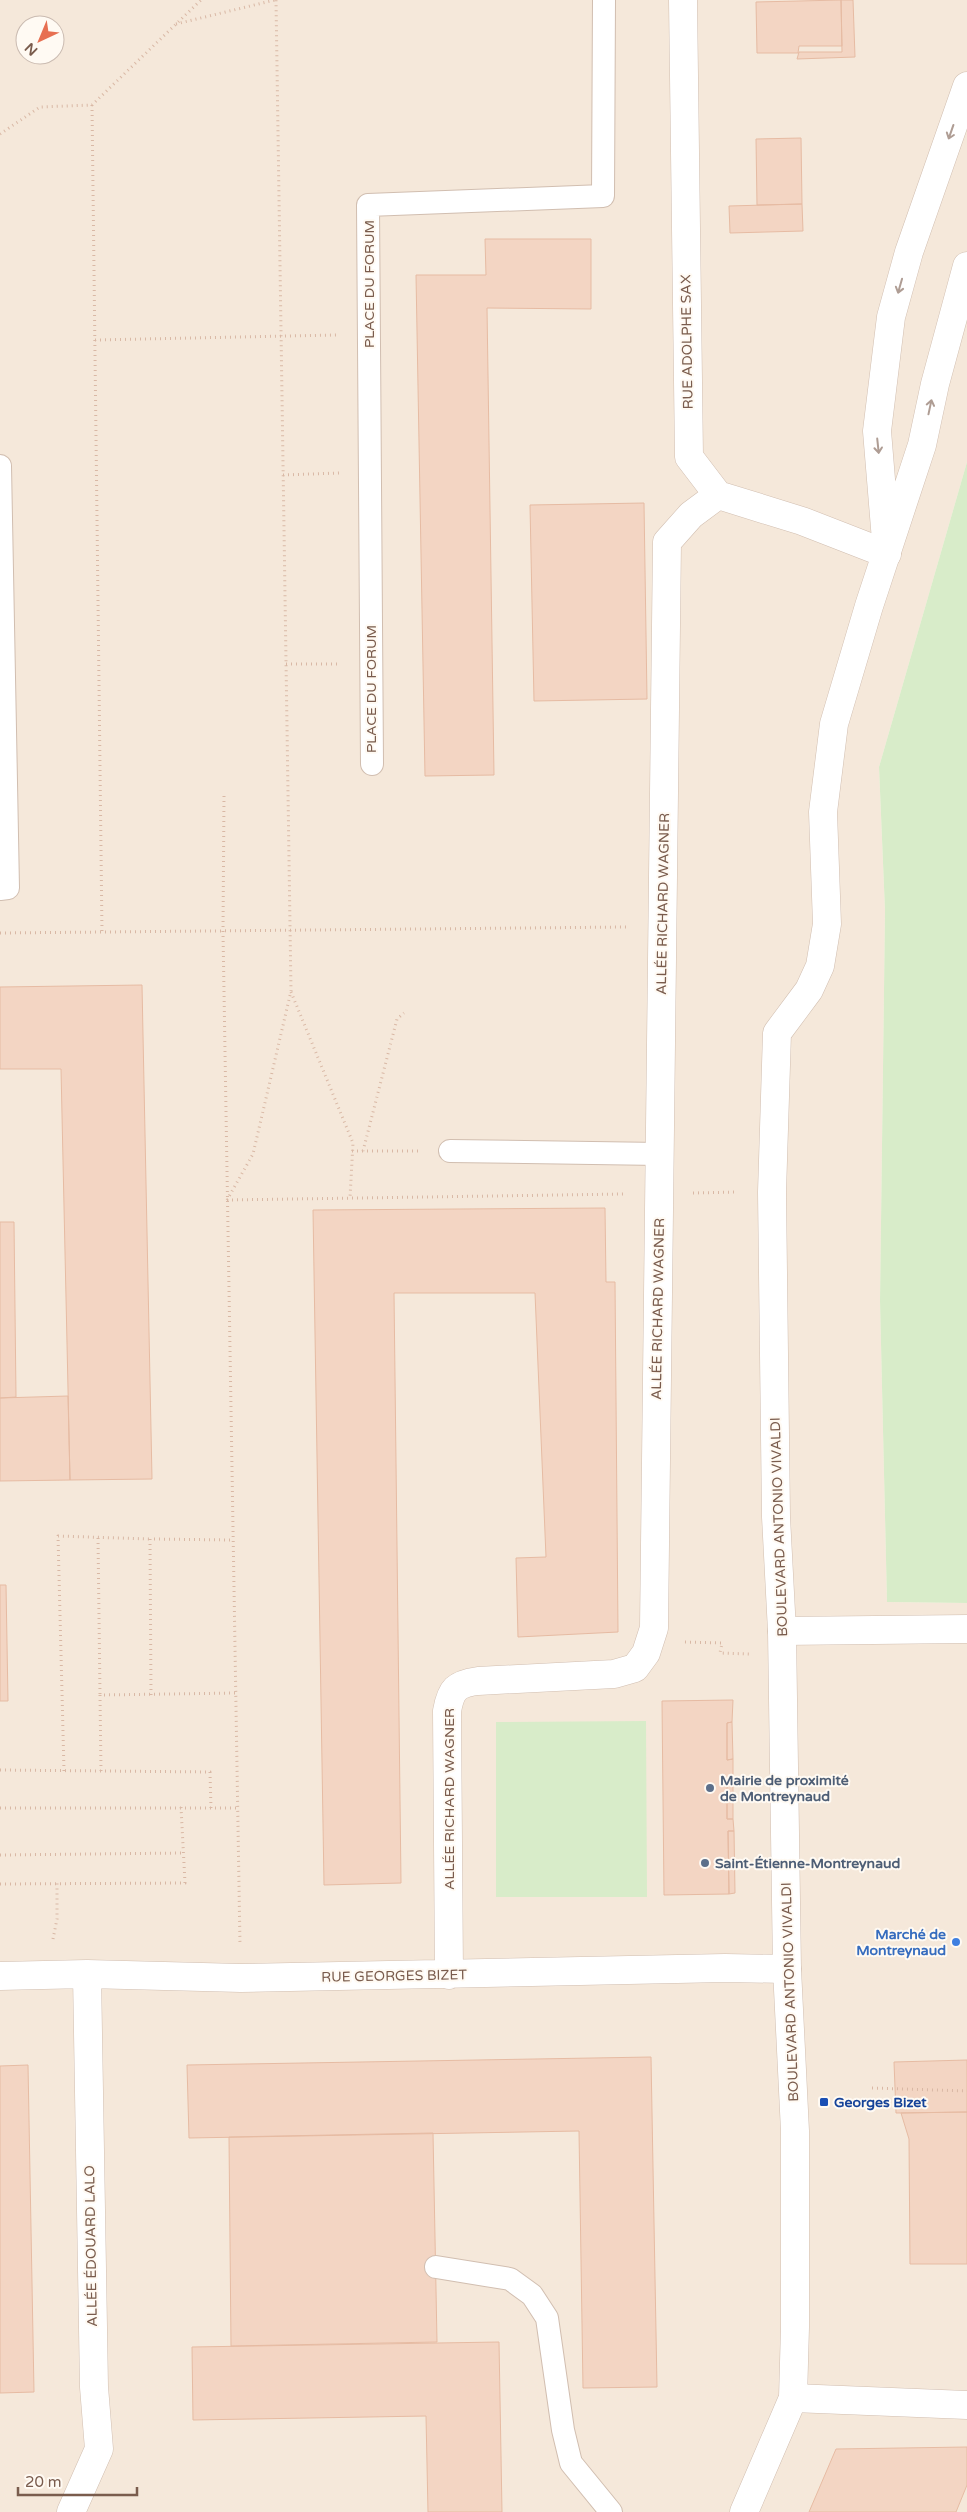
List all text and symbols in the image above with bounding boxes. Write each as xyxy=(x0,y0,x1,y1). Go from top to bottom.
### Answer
north arrow xyxy=(15,15,65,65)
text: N xyxy=(21,39,41,59)
one-way arrow xyxy=(946,123,955,139)
street label: PLACE DU FORUM xyxy=(361,220,378,348)
street label: RUE ADOLPHE SAX xyxy=(677,274,697,410)
one-way arrow xyxy=(894,277,904,293)
one-way arrow xyxy=(926,399,935,415)
one-way arrow xyxy=(873,438,883,454)
street label: PLACE DU FORUM xyxy=(363,625,380,753)
street label: ALLÉE RICHARD WAGNER xyxy=(653,813,673,995)
street label: ALLÉE RICHARD WAGNER xyxy=(648,1218,668,1400)
street label: BOULEVARD ANTONIO VIVALDI xyxy=(767,1417,791,1637)
street label: ALLÉE RICHARD WAGNER xyxy=(441,1708,458,1890)
place label: Mairie de proximité de Montreynaud xyxy=(720,1772,849,1805)
marker: Mairie de proximité de Montreynaud xyxy=(704,1782,716,1794)
place label: Saint-Étienne-Montreynaud xyxy=(715,1855,900,1872)
marker: Saint-Étienne-Montreynaud xyxy=(699,1857,711,1869)
street label: BOULEVARD ANTONIO VIVALDI xyxy=(778,1882,802,2102)
place label: Marché de Montreynaud xyxy=(856,1926,946,1959)
marker: Marché de Montreynaud xyxy=(950,1936,962,1948)
street label: RUE GEORGES BIZET xyxy=(321,1966,468,1986)
place label: Georges Bizet xyxy=(834,2094,927,2111)
marker: Georges Bizet xyxy=(818,2096,830,2108)
street label: ALLÉE ÉDOUARD LALO xyxy=(81,2165,101,2327)
scale bar xyxy=(18,2464,136,2496)
text: 20 m xyxy=(25,2473,62,2491)

